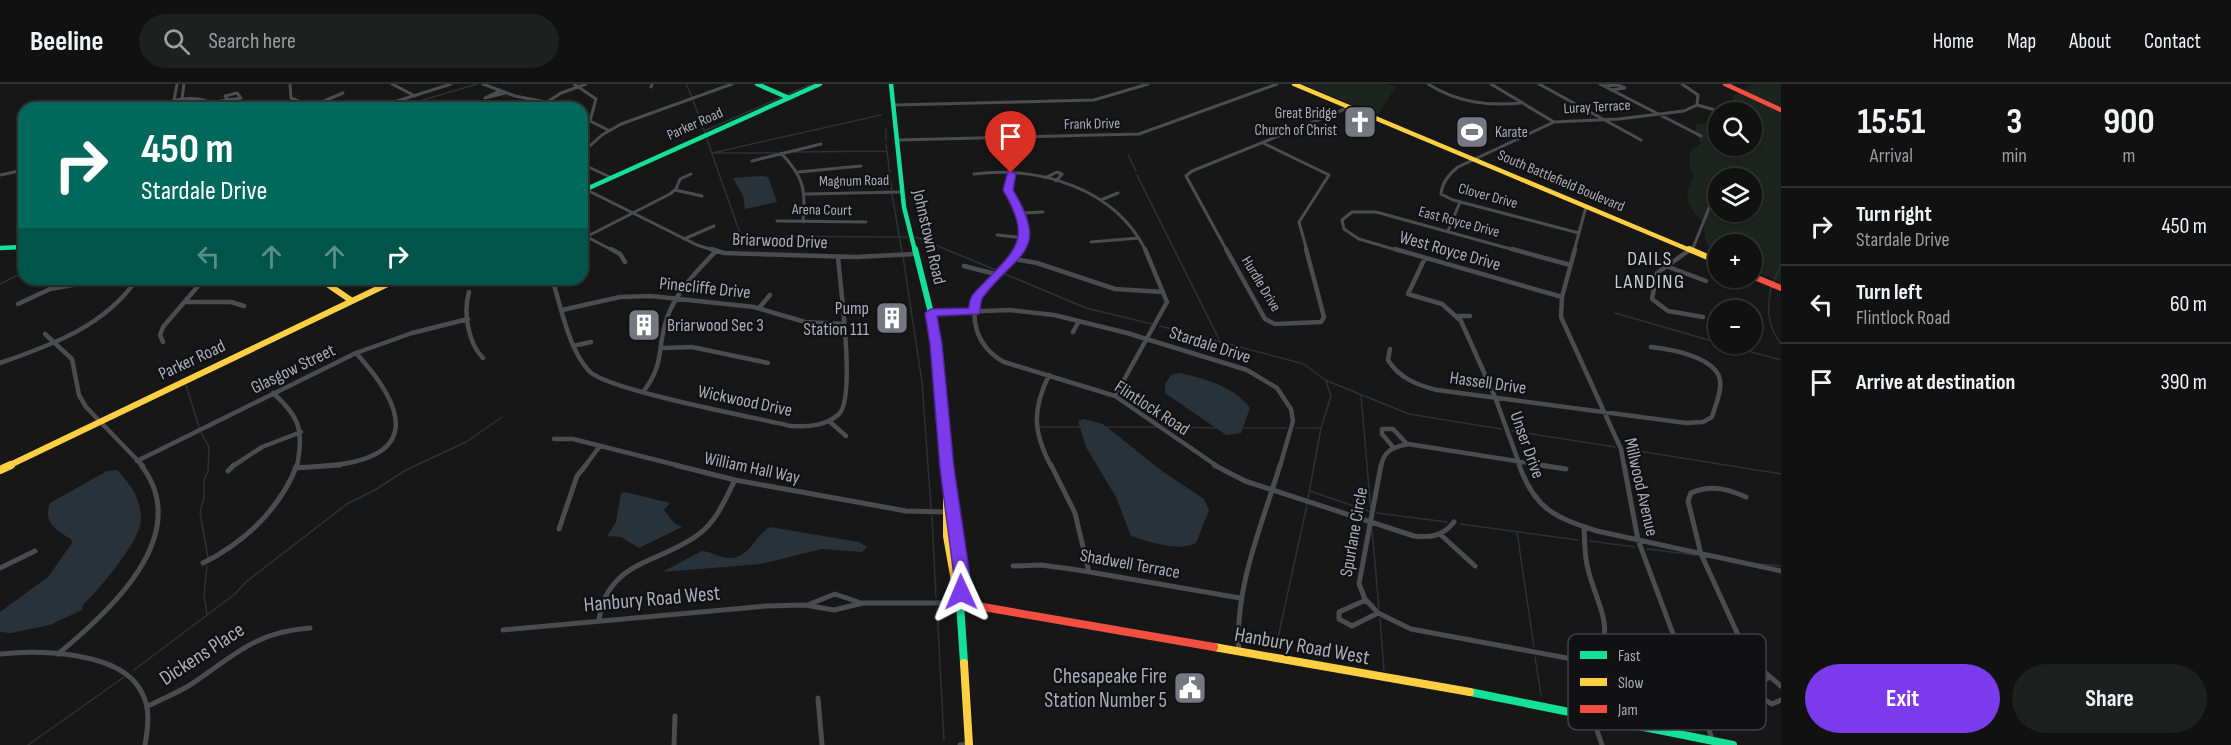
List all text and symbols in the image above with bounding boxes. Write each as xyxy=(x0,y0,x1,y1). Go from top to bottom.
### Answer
search box xyxy=(139,14,559,68)
text: Beeline xyxy=(30,25,103,58)
icon: search xyxy=(160,25,193,58)
text: Search here xyxy=(208,28,296,55)
text: Home xyxy=(1933,29,1974,54)
text: Map xyxy=(2007,29,2036,54)
text: About xyxy=(2069,29,2111,54)
text: Contact xyxy=(2144,29,2201,54)
street label: Luray Terrace xyxy=(1563,96,1631,118)
text: 15:51 xyxy=(1857,101,1925,144)
text: 3 xyxy=(2006,101,2022,144)
text: 900 xyxy=(2103,101,2155,144)
map controls xyxy=(1708,102,1762,354)
button: search xyxy=(1708,102,1762,156)
street label: Parker Road xyxy=(664,103,726,145)
place label: Great Bridge Church of Christ xyxy=(1255,104,1337,140)
church icon: Great Bridge Church of Christ xyxy=(1342,104,1378,140)
pin xyxy=(985,111,1036,173)
street label: Frank Drive xyxy=(1064,114,1120,134)
sports icon: Karate xyxy=(1454,114,1490,150)
icon: arrive xyxy=(994,120,1027,153)
place label: Karate xyxy=(1495,123,1528,142)
text: 450 m xyxy=(141,124,233,175)
icon: right xyxy=(42,126,120,204)
text: Arrival xyxy=(1870,144,1913,168)
text: min xyxy=(2002,144,2027,168)
text: m xyxy=(2122,144,2135,168)
street label: South Battlefield Boulevard xyxy=(1495,146,1627,216)
button: layers xyxy=(1708,168,1762,222)
street label: Magnum Road xyxy=(819,171,889,191)
text: Stardale Drive xyxy=(141,175,267,207)
street label: Clover Drive xyxy=(1456,179,1520,213)
street label: Johnstown Road xyxy=(908,187,950,286)
street label: Arena Court xyxy=(791,200,853,220)
text: Turn right xyxy=(1856,201,1932,228)
street label: East Royce Drive xyxy=(1416,202,1502,242)
icon: right xyxy=(1805,210,1838,243)
text: 450 m xyxy=(2161,213,2207,240)
street label: West Royce Drive xyxy=(1397,227,1503,275)
text: Stardale Drive xyxy=(1856,228,1950,252)
street label: Briarwood Drive xyxy=(732,229,828,253)
button: + xyxy=(1708,234,1762,288)
icon: left xyxy=(192,240,225,273)
icon: ahead xyxy=(255,240,288,273)
icon: ahead xyxy=(318,240,351,273)
icon: right xyxy=(381,240,414,273)
district label: DAILS LANDING xyxy=(1615,247,1685,294)
street label: Hurdle Drive xyxy=(1237,253,1285,315)
street label: Pinecliffe Drive xyxy=(658,273,752,303)
text: Turn left xyxy=(1856,279,1922,306)
icon: left xyxy=(1805,288,1838,321)
text: 60 m xyxy=(2170,291,2207,318)
place label: Pump Station 111 xyxy=(803,298,870,340)
building icon: Pump Station 111 xyxy=(874,300,910,336)
button: − xyxy=(1708,300,1762,354)
text: Flintlock Road xyxy=(1856,306,1950,330)
building icon: Briarwood Sec 3 xyxy=(626,307,662,343)
place label: Briarwood Sec 3 xyxy=(667,315,764,336)
street label: Stardale Drive xyxy=(1167,322,1253,368)
street label: Parker Road xyxy=(155,335,229,385)
street label: Glasgow Street xyxy=(247,339,339,398)
icon: arrive xyxy=(1805,366,1838,399)
street label: Hassell Drive xyxy=(1448,367,1528,399)
text: Arrive at destination xyxy=(1856,369,2015,396)
text: 390 m xyxy=(2161,369,2207,396)
street label: Flintlock Road xyxy=(1111,376,1193,440)
street label: Wickwood Drive xyxy=(696,381,794,421)
street label: Unser Drive xyxy=(1505,409,1549,481)
street label: Millwood Avenue xyxy=(1620,436,1662,538)
street label: William Hall Way xyxy=(702,448,802,488)
street label: Spurlane Circle xyxy=(1336,486,1372,578)
street label: Shadwell Terrace xyxy=(1078,545,1182,583)
position arrow xyxy=(929,560,993,624)
street label: Hanbury Road West xyxy=(583,581,721,617)
street label: Dickens Place xyxy=(155,617,249,691)
street label: Hanbury Road West xyxy=(1232,622,1372,670)
legend xyxy=(1568,634,1766,730)
text: Fast xyxy=(1618,647,1641,666)
place label: Chesapeake Fire Station Number 5 xyxy=(1044,664,1167,713)
button: Exit xyxy=(1805,664,2000,733)
button: Share xyxy=(2012,664,2207,733)
public building icon: Chesapeake Fire Station Number 5 xyxy=(1172,670,1208,706)
text: Slow xyxy=(1618,674,1643,693)
text: Jam xyxy=(1617,701,1638,720)

